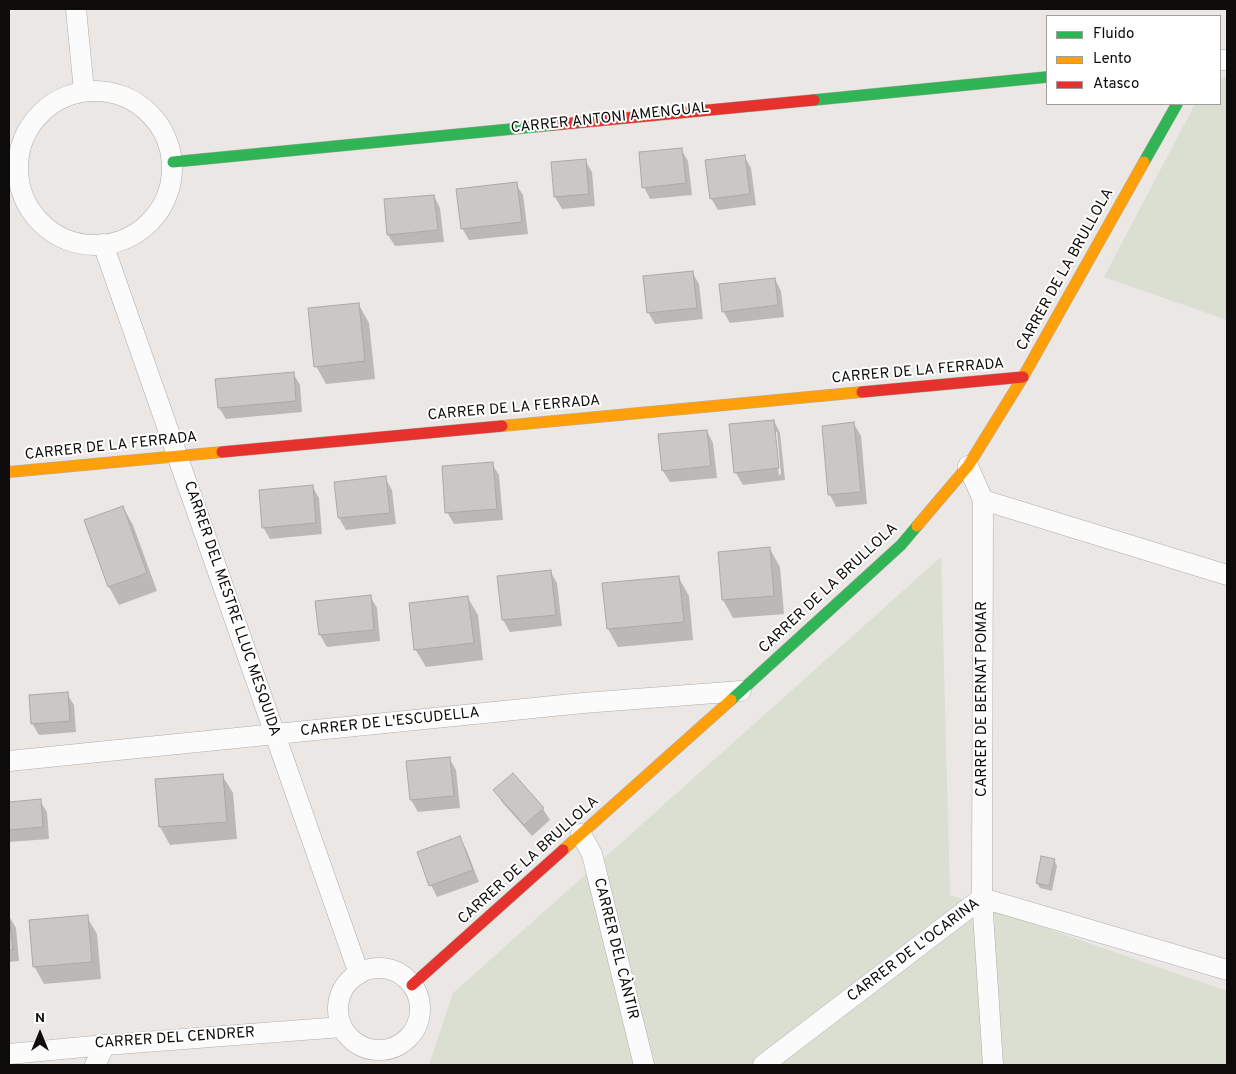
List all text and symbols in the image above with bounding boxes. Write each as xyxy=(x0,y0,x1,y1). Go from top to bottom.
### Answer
legend xyxy=(1046,15,1221,105)
text: Fluido xyxy=(1093,25,1134,44)
text: Lento xyxy=(1093,50,1132,69)
text: Atasco xyxy=(1093,75,1139,94)
street label: CARRER ANTONI AMENGUAL xyxy=(510,100,710,138)
street label: CARRER DE LA BRULLOLA xyxy=(1014,186,1118,354)
street label: CARRER DE LA FERRADA xyxy=(831,355,1005,389)
street label: CARRER DE LA FERRADA xyxy=(427,392,601,426)
street label: CARRER DE LA FERRADA xyxy=(24,429,198,465)
street label: CARRER DEL MESTRE LLUC MESQUIDA xyxy=(179,479,283,739)
street label: CARRER DE LA BRULLOLA xyxy=(756,520,902,658)
street label: CARRER DE BERNAT POMAR xyxy=(974,601,992,797)
street label: CARRER DE L'ESCUDELLA xyxy=(300,705,480,741)
street label: CARRER DE LA BRULLOLA xyxy=(455,793,603,929)
street label: CARRER DEL CÀNTIR xyxy=(589,876,641,1022)
street label: CARRER DE L'OCARINA xyxy=(844,895,984,1007)
north arrow xyxy=(15,1009,65,1059)
text: N xyxy=(35,1010,45,1027)
street label: CARRER DEL CENDRER xyxy=(94,1024,256,1054)

